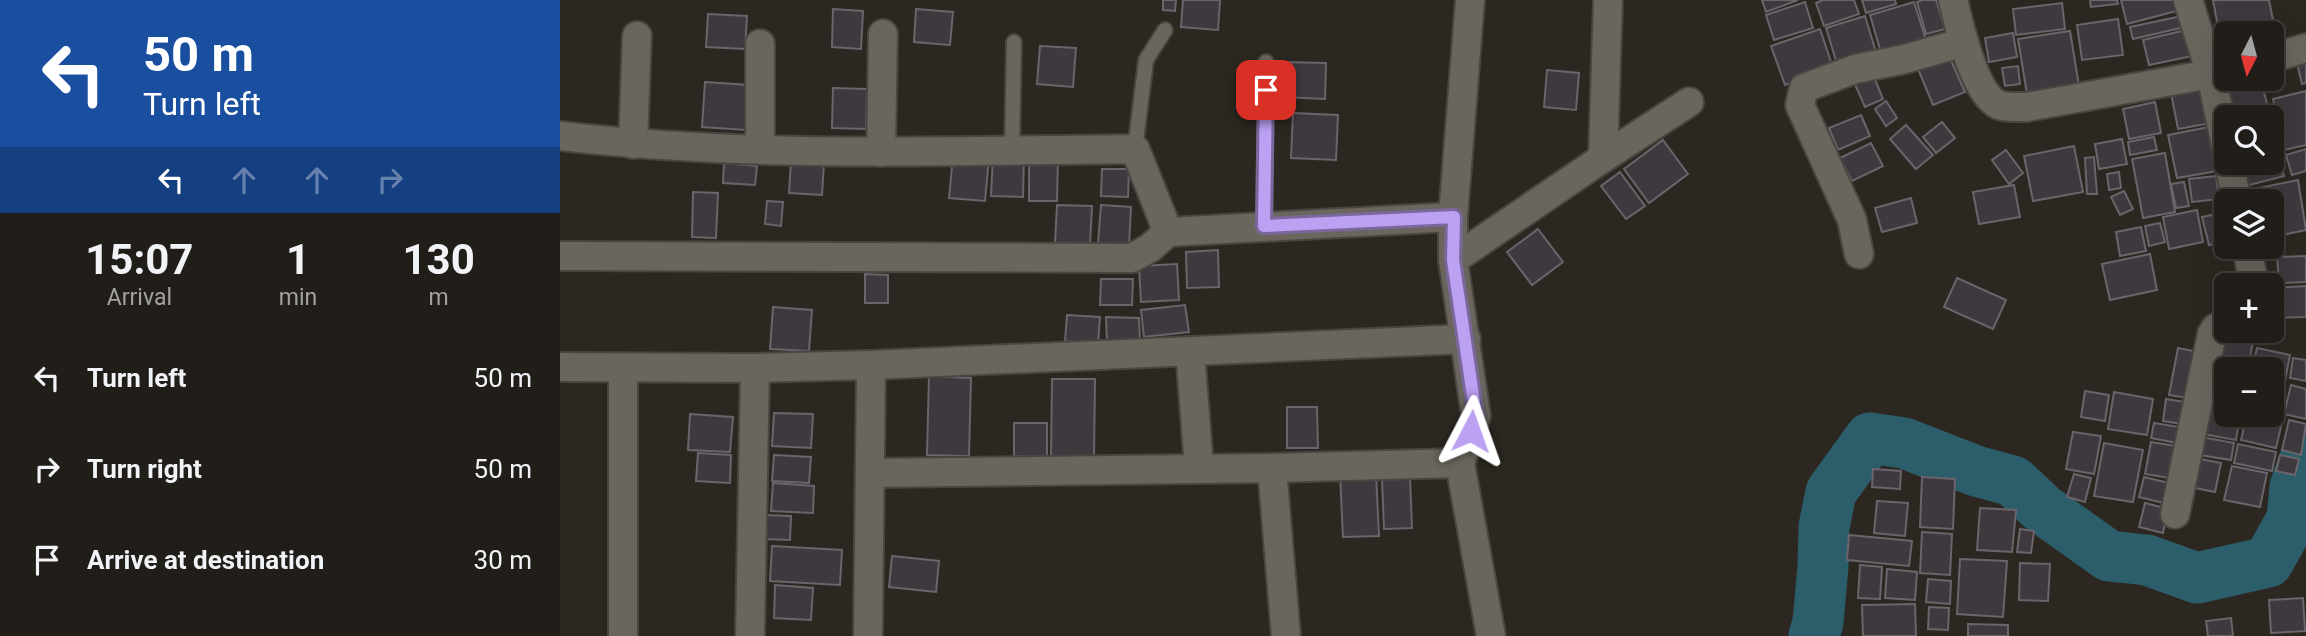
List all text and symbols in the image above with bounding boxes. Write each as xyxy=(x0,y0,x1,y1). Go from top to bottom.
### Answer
north arrow xyxy=(2214,21,2284,91)
map controls xyxy=(2214,21,2284,427)
text: 50 m xyxy=(143,26,254,83)
icon: left xyxy=(28,28,119,119)
pin xyxy=(1236,60,1296,120)
icon: arrive xyxy=(1247,71,1285,109)
text: Turn left xyxy=(143,85,261,123)
button: search xyxy=(2214,105,2284,175)
icon: left xyxy=(152,161,190,199)
icon: ahead xyxy=(225,161,263,199)
icon: ahead xyxy=(298,161,336,199)
icon: right xyxy=(371,161,409,199)
button: layers xyxy=(2214,189,2284,259)
text: 15:07 xyxy=(85,235,193,284)
text: 1 xyxy=(286,235,310,284)
text: 130 xyxy=(402,235,475,284)
button: + xyxy=(2214,273,2284,343)
text: Arrival xyxy=(107,284,172,311)
text: min xyxy=(279,284,317,311)
text: m xyxy=(429,284,449,311)
button: − xyxy=(2214,357,2284,427)
icon: left xyxy=(28,359,66,397)
text: Turn left xyxy=(87,363,186,393)
text: 50 m xyxy=(474,363,532,393)
position arrow xyxy=(1434,394,1508,468)
icon: right xyxy=(28,450,66,488)
text: Turn right xyxy=(87,454,202,484)
text: 50 m xyxy=(474,454,532,484)
icon: arrive xyxy=(28,541,66,579)
text: Arrive at destination xyxy=(87,545,324,575)
text: 30 m xyxy=(474,545,532,575)

